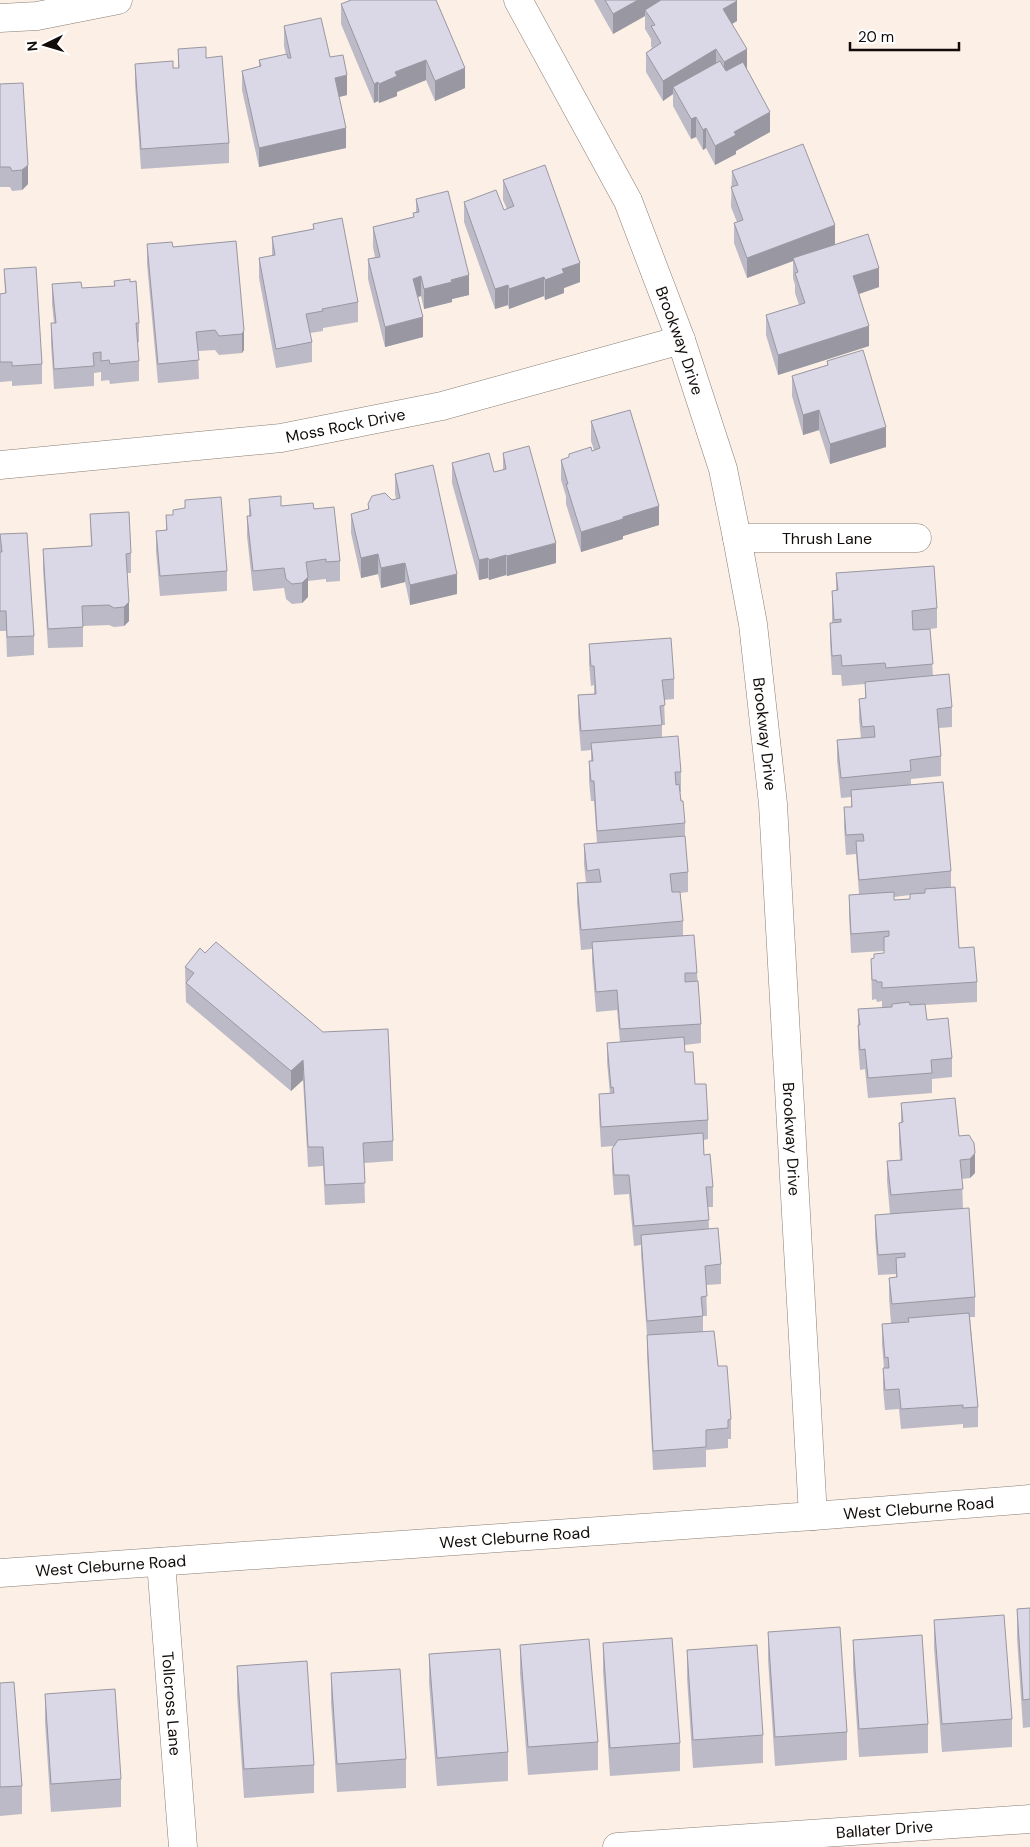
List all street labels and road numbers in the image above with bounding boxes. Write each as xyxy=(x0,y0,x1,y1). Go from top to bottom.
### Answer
street label: Brookway Drive xyxy=(650,283,708,398)
street label: Moss Rock Drive xyxy=(284,404,407,448)
street label: Thrush Lane xyxy=(782,528,872,549)
street label: Brookway Drive xyxy=(748,676,781,792)
street label: Brookway Drive xyxy=(778,1082,805,1196)
street label: West Cleburne Road xyxy=(843,1492,995,1525)
street label: West Cleburne Road xyxy=(439,1522,591,1553)
street label: West Cleburne Road xyxy=(35,1550,187,1581)
street label: Tollcross Lane xyxy=(157,1651,186,1756)
street label: Ballater Drive xyxy=(835,1816,934,1843)

